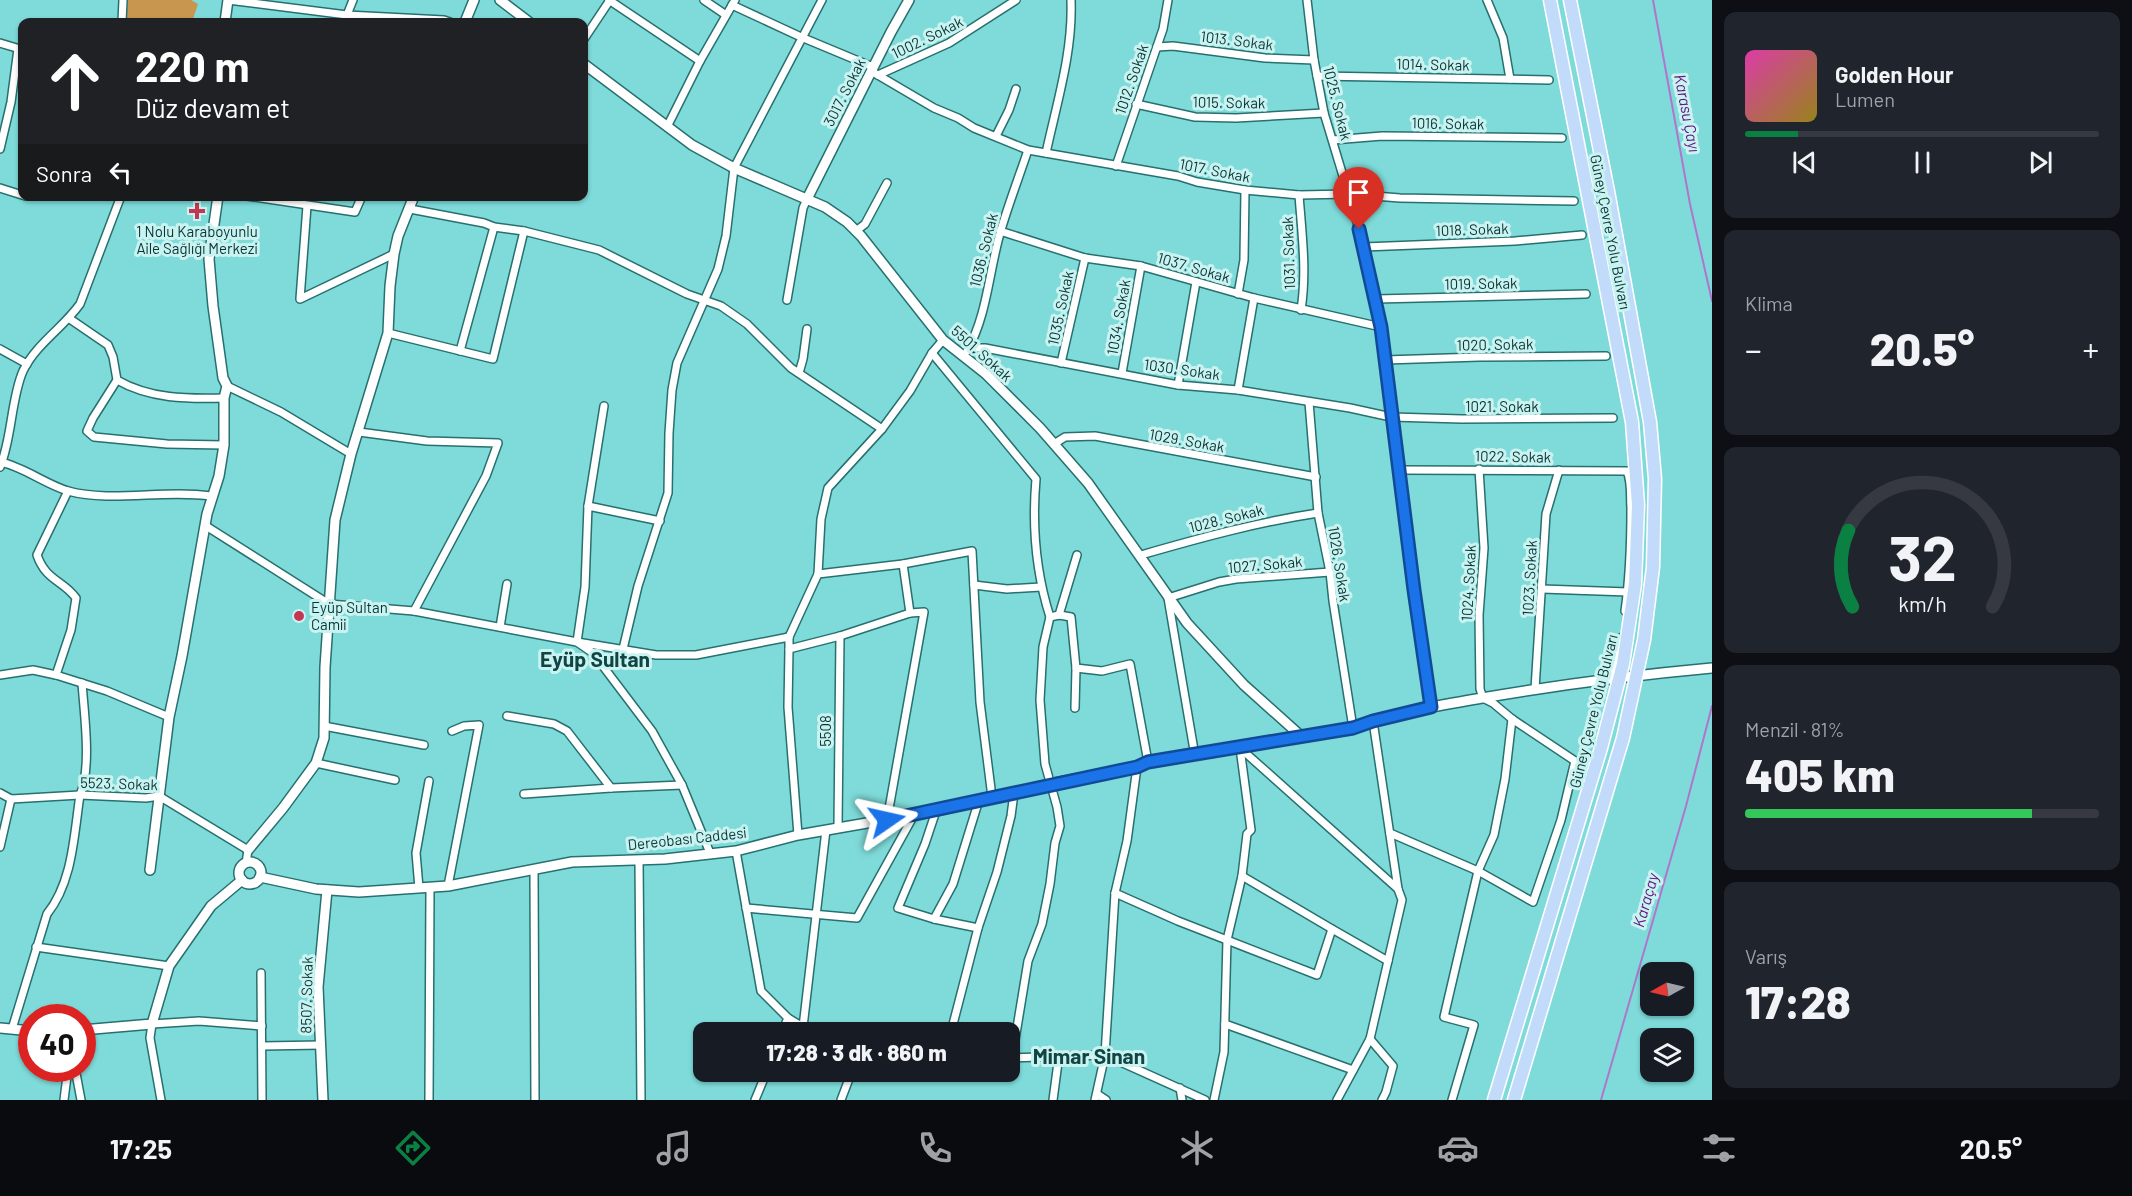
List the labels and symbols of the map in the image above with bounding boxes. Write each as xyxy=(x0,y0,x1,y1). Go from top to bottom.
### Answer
street label: 1002. Sokak xyxy=(888,12,966,62)
street label: 1013. Sokak xyxy=(1200,27,1275,53)
street label: 1012. Sokak xyxy=(1111,41,1152,117)
street label: 3017. Sokak xyxy=(819,54,869,129)
street label: 1014. Sokak xyxy=(1396,54,1470,74)
street label: 1025. Sokak xyxy=(1320,64,1356,143)
water label: Karasu Çayı xyxy=(1671,73,1705,153)
street label: 1015. Sokak xyxy=(1192,92,1266,112)
street label: 1016. Sokak xyxy=(1411,113,1485,133)
street label: Güney Çevre Yolu Bulvarı xyxy=(1587,153,1635,311)
street label: 1017. Sokak xyxy=(1178,154,1252,186)
pin xyxy=(1333,167,1384,229)
marker: 1 Nolu Karaboyunlu Aile Sağlığı Merkezi xyxy=(188,202,206,220)
street label: 1036. Sokak xyxy=(965,211,1001,289)
street label: 1031. Sokak xyxy=(1278,216,1298,290)
street label: 1018. Sokak xyxy=(1435,219,1509,239)
place label: 1 Nolu Karaboyunlu Aile Sağlığı Merkezi xyxy=(136,222,258,257)
street label: 1037. Sokak xyxy=(1156,248,1233,286)
street label: 1035. Sokak xyxy=(1043,269,1077,347)
street label: 1019. Sokak xyxy=(1444,273,1518,293)
street label: 1034. Sokak xyxy=(1103,277,1134,356)
street label: 5501. Sokak xyxy=(948,321,1016,385)
street label: 1020. Sokak xyxy=(1456,334,1534,354)
street label: 1030. Sokak xyxy=(1143,355,1222,383)
street label: 1021. Sokak xyxy=(1465,397,1539,415)
street label: 1029. Sokak xyxy=(1148,425,1227,456)
street label: 1022. Sokak xyxy=(1475,446,1552,466)
street label: 1028. Sokak xyxy=(1187,500,1266,536)
street label: 1026. Sokak xyxy=(1325,525,1355,603)
street label: 1023. Sokak xyxy=(1518,539,1540,616)
street label: 1024. Sokak xyxy=(1457,544,1479,622)
street label: 1027. Sokak xyxy=(1227,552,1304,576)
place label: Eyüp Sultan Camii xyxy=(311,598,388,633)
marker: Eyüp Sultan Camii xyxy=(292,609,306,623)
street label: Güney Çevre Yolu Bulvarı xyxy=(1565,632,1621,790)
district label: Eyüp Sultan xyxy=(540,646,650,671)
street label: 5508 xyxy=(816,715,834,747)
street label: 5523. Sokak xyxy=(80,773,159,793)
position arrow xyxy=(855,788,919,852)
street label: Dereobası Caddesi xyxy=(627,823,747,853)
water label: Karaçay xyxy=(1628,870,1662,929)
street label: 8507. Sokak xyxy=(296,956,316,1034)
north arrow xyxy=(1640,962,1694,1016)
speed limit sign: 40 xyxy=(18,1004,96,1082)
district label: Mimar Sinan xyxy=(1033,1043,1145,1068)

